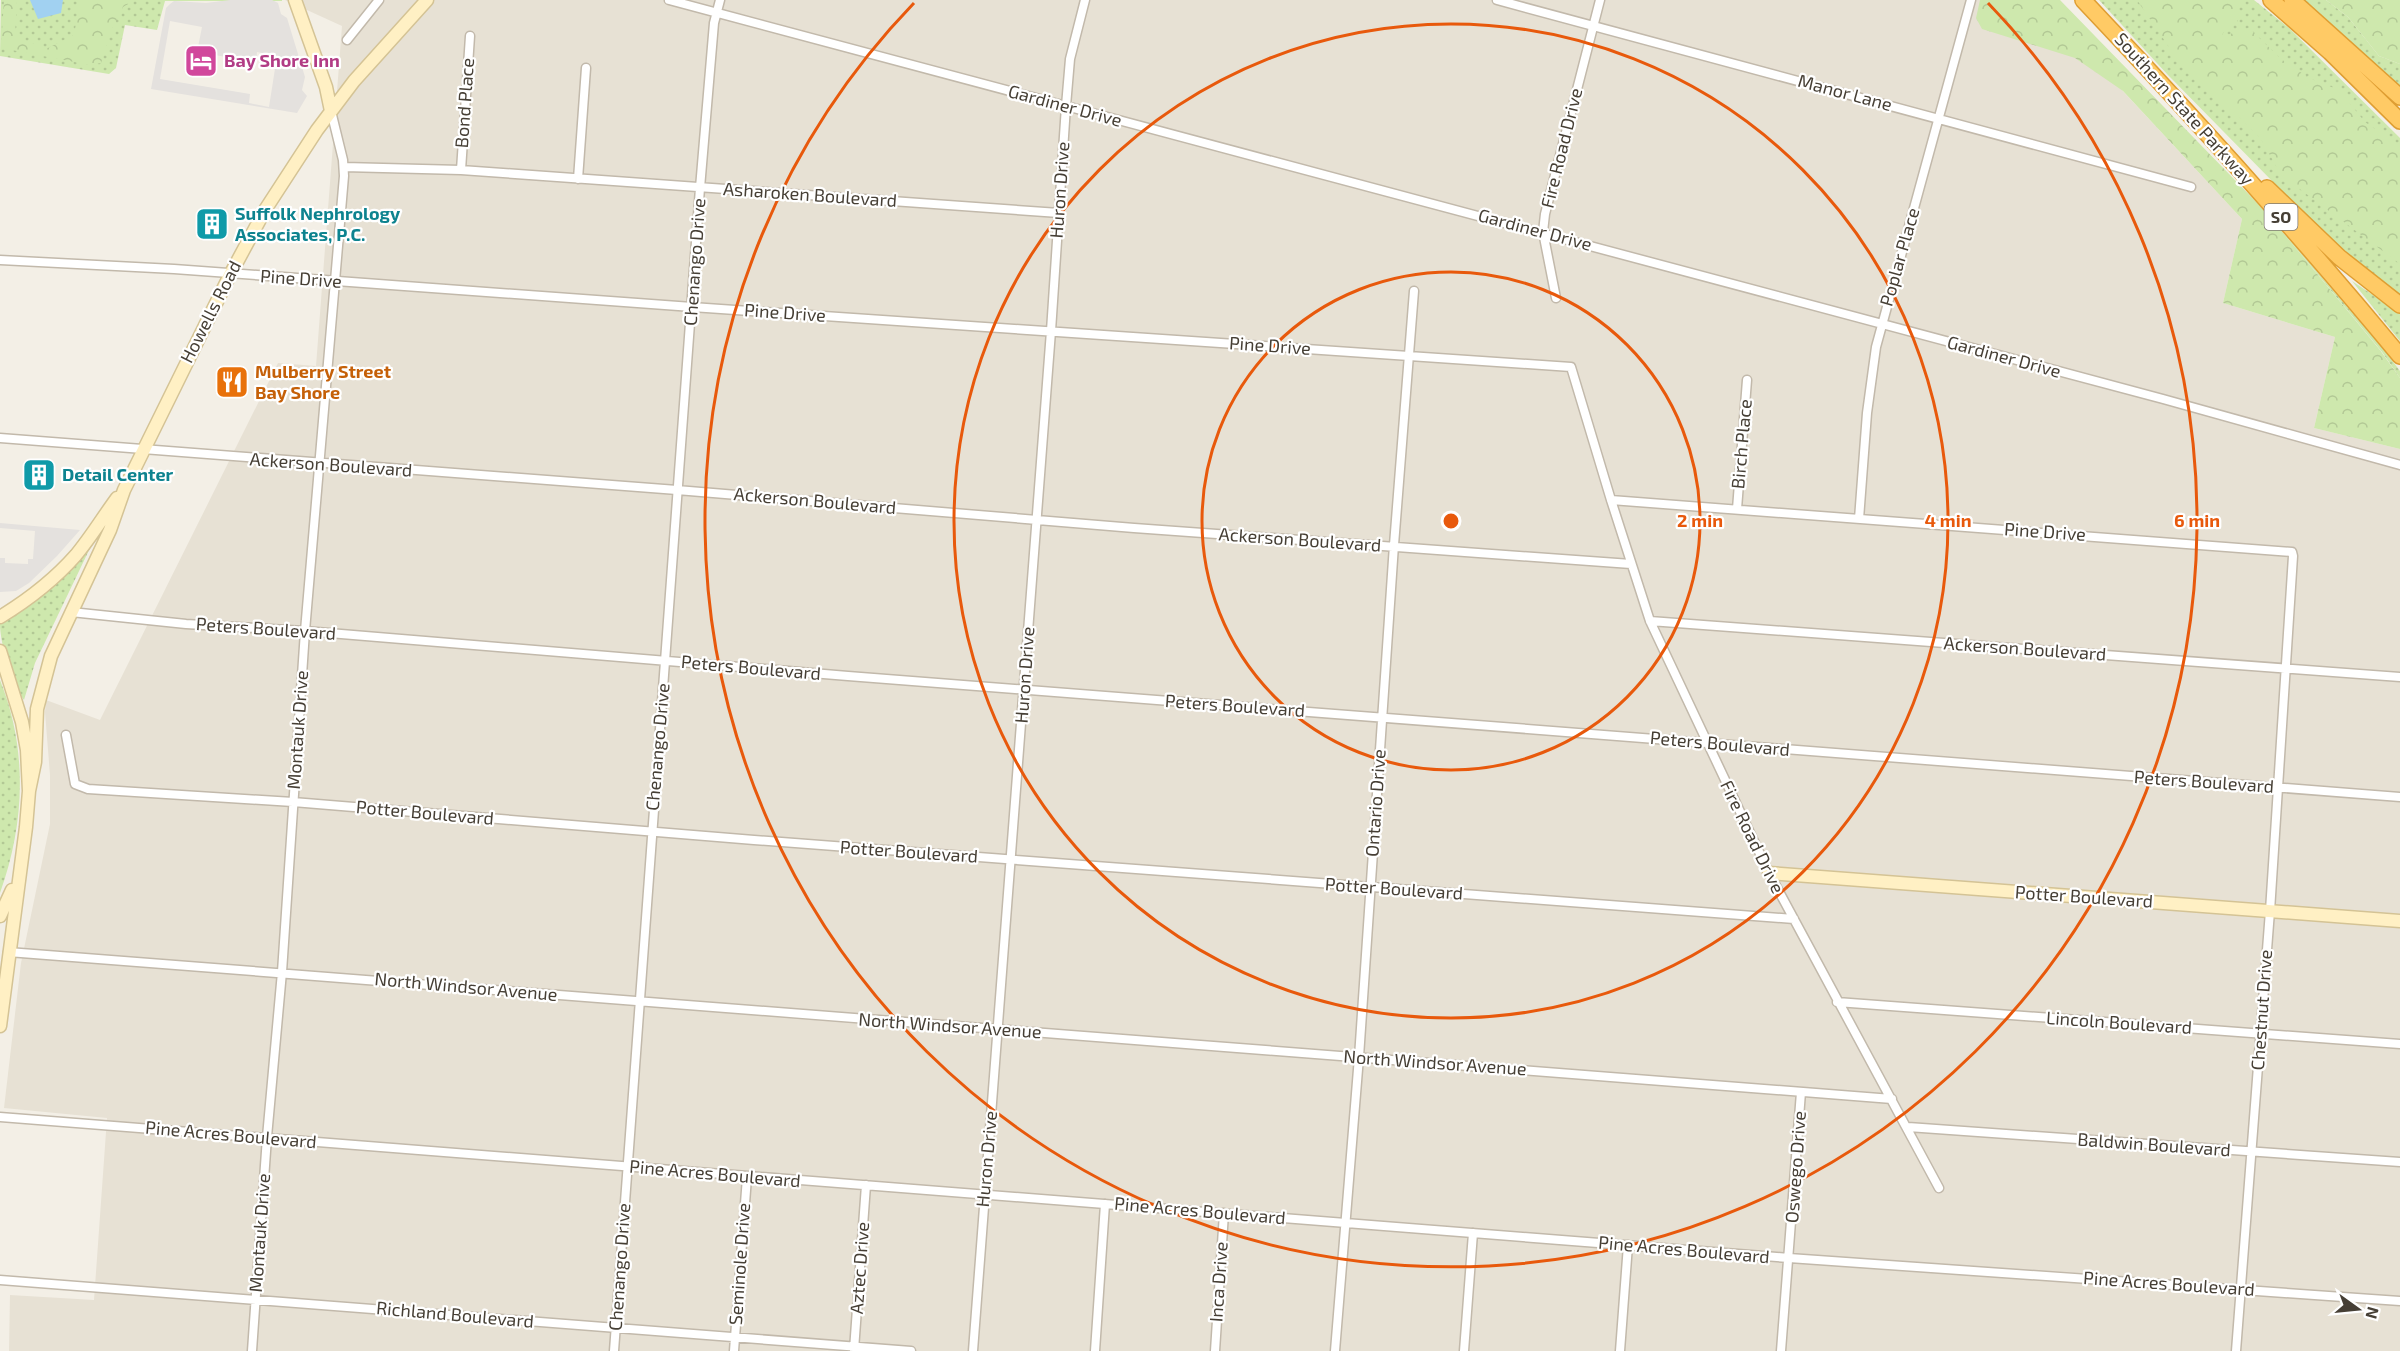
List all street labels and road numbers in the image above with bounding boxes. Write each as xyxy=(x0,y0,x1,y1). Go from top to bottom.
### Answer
street label: Southern State Parkway xyxy=(2110,28,2259,189)
street label: Bond Place xyxy=(450,57,478,149)
street label: Manor Lane xyxy=(1796,69,1895,115)
street label: Gardiner Drive xyxy=(1006,79,1124,131)
street label: Fire Road Drive xyxy=(1535,85,1587,210)
street label: Huron Drive xyxy=(1045,141,1073,239)
street label: Asharoken Boulevard xyxy=(722,177,898,211)
street label: Chenango Drive xyxy=(679,197,709,327)
street label: Gardiner Drive xyxy=(1476,203,1594,255)
road number: SO xyxy=(2264,204,2298,230)
street label: Poplar Place xyxy=(1874,205,1924,309)
street label: Howells Road xyxy=(175,257,245,366)
street label: Pine Drive xyxy=(259,264,343,292)
street label: Pine Drive xyxy=(743,298,827,326)
street label: Gardiner Drive xyxy=(1945,330,2063,382)
street label: Pine Drive xyxy=(1228,331,1312,359)
street label: Birch Place xyxy=(1726,398,1756,490)
street label: Ackerson Boulevard xyxy=(249,447,413,481)
street label: Ackerson Boulevard xyxy=(733,482,897,518)
street label: Pine Drive xyxy=(2003,517,2087,545)
street label: Ackerson Boulevard xyxy=(1218,522,1382,556)
street label: Peters Boulevard xyxy=(195,612,337,644)
street label: Huron Drive xyxy=(1010,626,1038,724)
street label: Ackerson Boulevard xyxy=(1943,631,2107,665)
street label: Peters Boulevard xyxy=(680,650,822,684)
street label: Montauk Drive xyxy=(282,670,312,790)
street label: Chenango Drive xyxy=(640,682,674,812)
street label: Peters Boulevard xyxy=(1164,689,1306,721)
street label: Peters Boulevard xyxy=(1649,726,1791,760)
street label: Ontario Drive xyxy=(1360,748,1390,858)
street label: Peters Boulevard xyxy=(2133,765,2275,797)
street label: Fire Road Drive xyxy=(1716,776,1790,897)
street label: Potter Boulevard xyxy=(355,795,495,829)
street label: Potter Boulevard xyxy=(839,835,979,867)
street label: Potter Boulevard xyxy=(1324,872,1464,904)
street label: Potter Boulevard xyxy=(2014,880,2154,912)
street label: Chestnut Drive xyxy=(2246,949,2276,1071)
street label: North Windsor Avenue xyxy=(374,967,559,1005)
street label: Lincoln Boulevard xyxy=(2045,1006,2193,1038)
street label: North Windsor Avenue xyxy=(858,1008,1042,1042)
street label: North Windsor Avenue xyxy=(1343,1045,1527,1079)
street label: Huron Drive xyxy=(971,1110,1001,1208)
street label: Oswego Drive xyxy=(1780,1110,1810,1224)
street label: Pine Acres Boulevard xyxy=(145,1116,318,1152)
street label: Baldwin Boulevard xyxy=(2077,1128,2232,1160)
street label: Pine Acres Boulevard xyxy=(629,1155,802,1191)
street label: Montauk Drive xyxy=(244,1173,274,1293)
street label: Pine Acres Boulevard xyxy=(1114,1192,1287,1228)
street label: Chenango Drive xyxy=(604,1202,634,1332)
street label: Seminole Drive xyxy=(724,1202,754,1326)
street label: Aztec Drive xyxy=(845,1221,873,1315)
street label: Pine Acres Boulevard xyxy=(1598,1231,1771,1267)
street label: Inca Drive xyxy=(1204,1241,1232,1323)
street label: Pine Acres Boulevard xyxy=(2083,1266,2256,1300)
street label: Richland Boulevard xyxy=(375,1296,535,1332)

